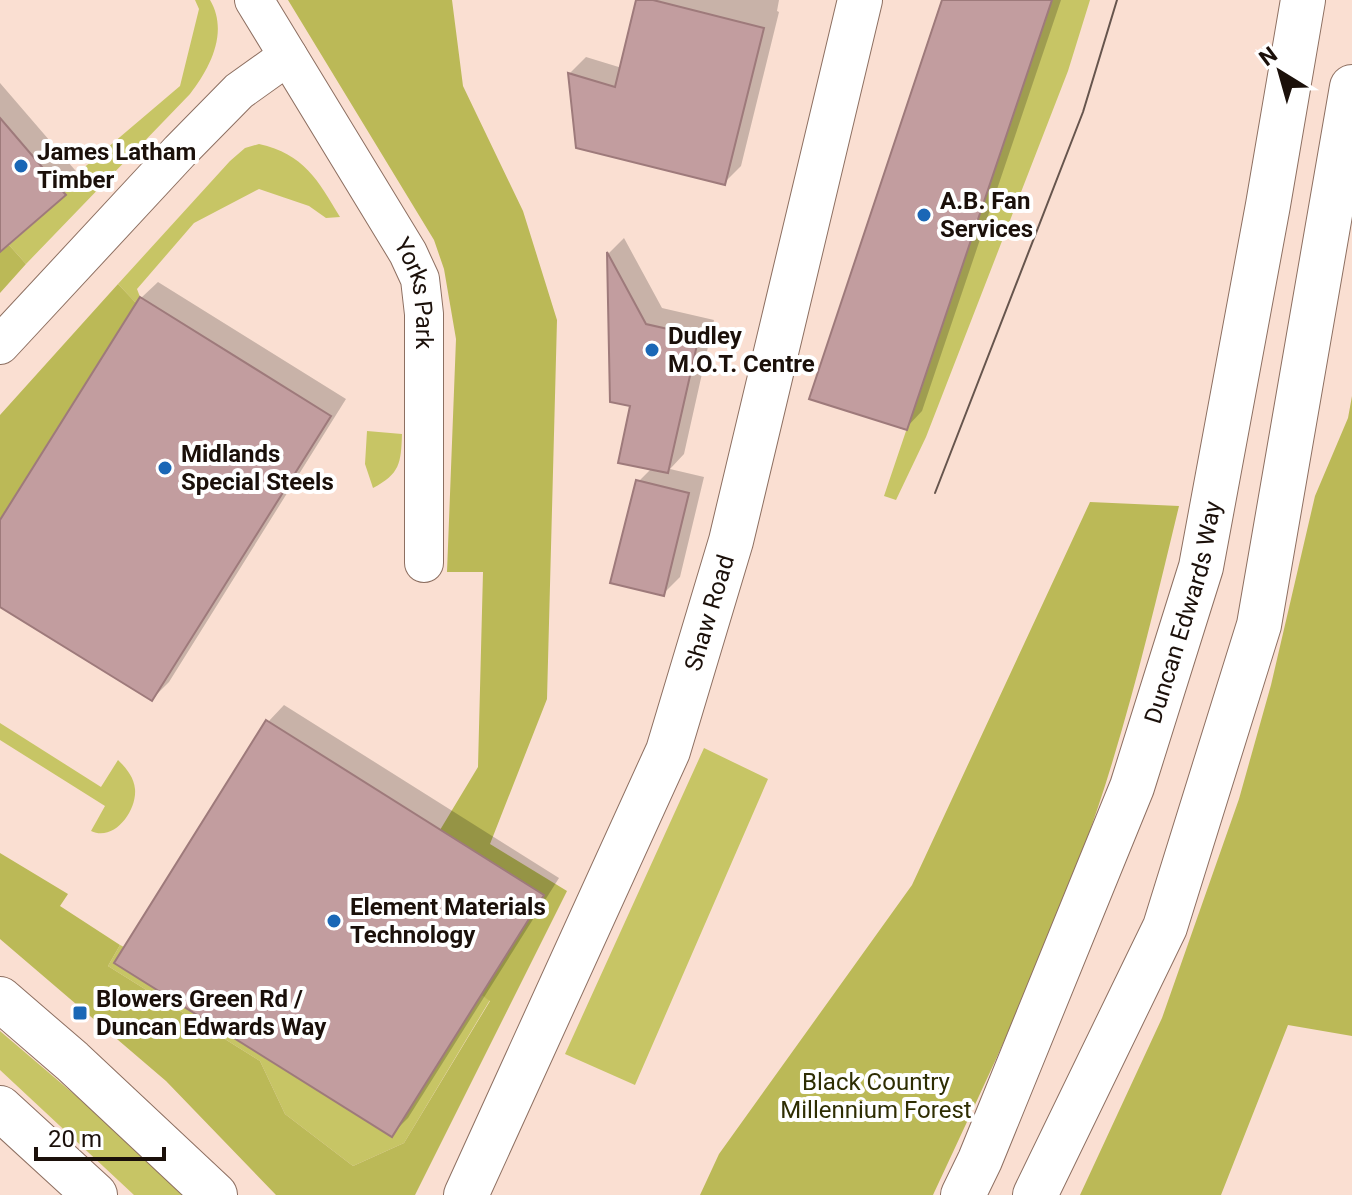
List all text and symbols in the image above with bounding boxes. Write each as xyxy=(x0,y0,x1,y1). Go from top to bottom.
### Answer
north arrow xyxy=(1240,32,1320,112)
text: N xyxy=(1255,42,1282,71)
place label: James Latham Timber xyxy=(37,138,196,194)
marker: James Latham Timber xyxy=(12,157,30,175)
place label: A.B. Fan Services xyxy=(940,187,1033,243)
marker: A.B. Fan Services xyxy=(915,206,933,224)
street label: Yorks Park xyxy=(388,233,438,350)
place label: Dudley M.O.T. Centre xyxy=(668,322,815,378)
marker: Dudley M.O.T. Centre xyxy=(643,341,661,359)
place label: Midlands Special Steels xyxy=(181,440,334,496)
marker: Midlands Special Steels xyxy=(156,459,174,477)
street label: Duncan Edwards Way xyxy=(1139,498,1227,727)
street label: Shaw Road xyxy=(679,552,740,674)
place label: Element Materials Technology xyxy=(350,893,546,949)
marker: Element Materials Technology xyxy=(325,912,343,930)
place label: Blowers Green Rd / Duncan Edwards Way xyxy=(96,985,327,1041)
marker: Blowers Green Rd / Duncan Edwards Way xyxy=(71,1004,89,1022)
park label: Black Country Millennium Forest xyxy=(780,1068,972,1124)
scale bar xyxy=(36,1111,164,1161)
text: 20 m xyxy=(48,1125,102,1153)

